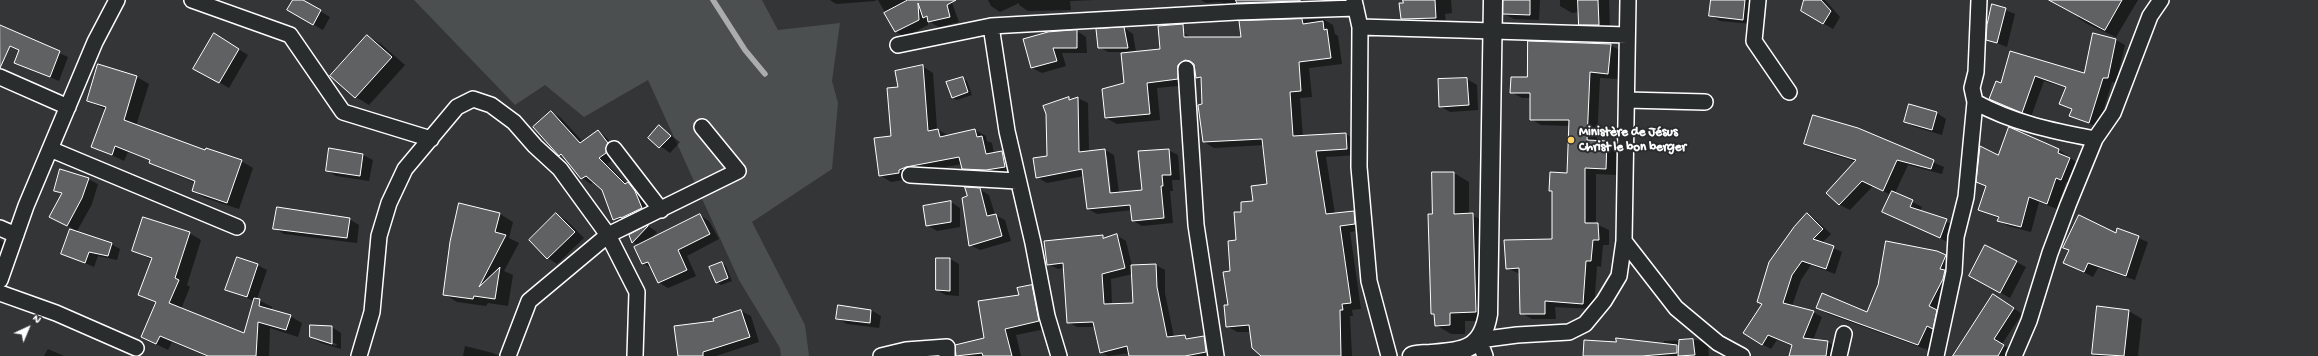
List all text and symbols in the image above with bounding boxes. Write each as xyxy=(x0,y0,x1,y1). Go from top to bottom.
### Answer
place label: Ministère de Jésus Christ le bon berger xyxy=(1579,125,1686,156)
marker: Ministère de Jésus Christ le bon berger xyxy=(1566,135,1576,145)
north arrow xyxy=(8,308,48,348)
text: N xyxy=(30,313,43,326)

